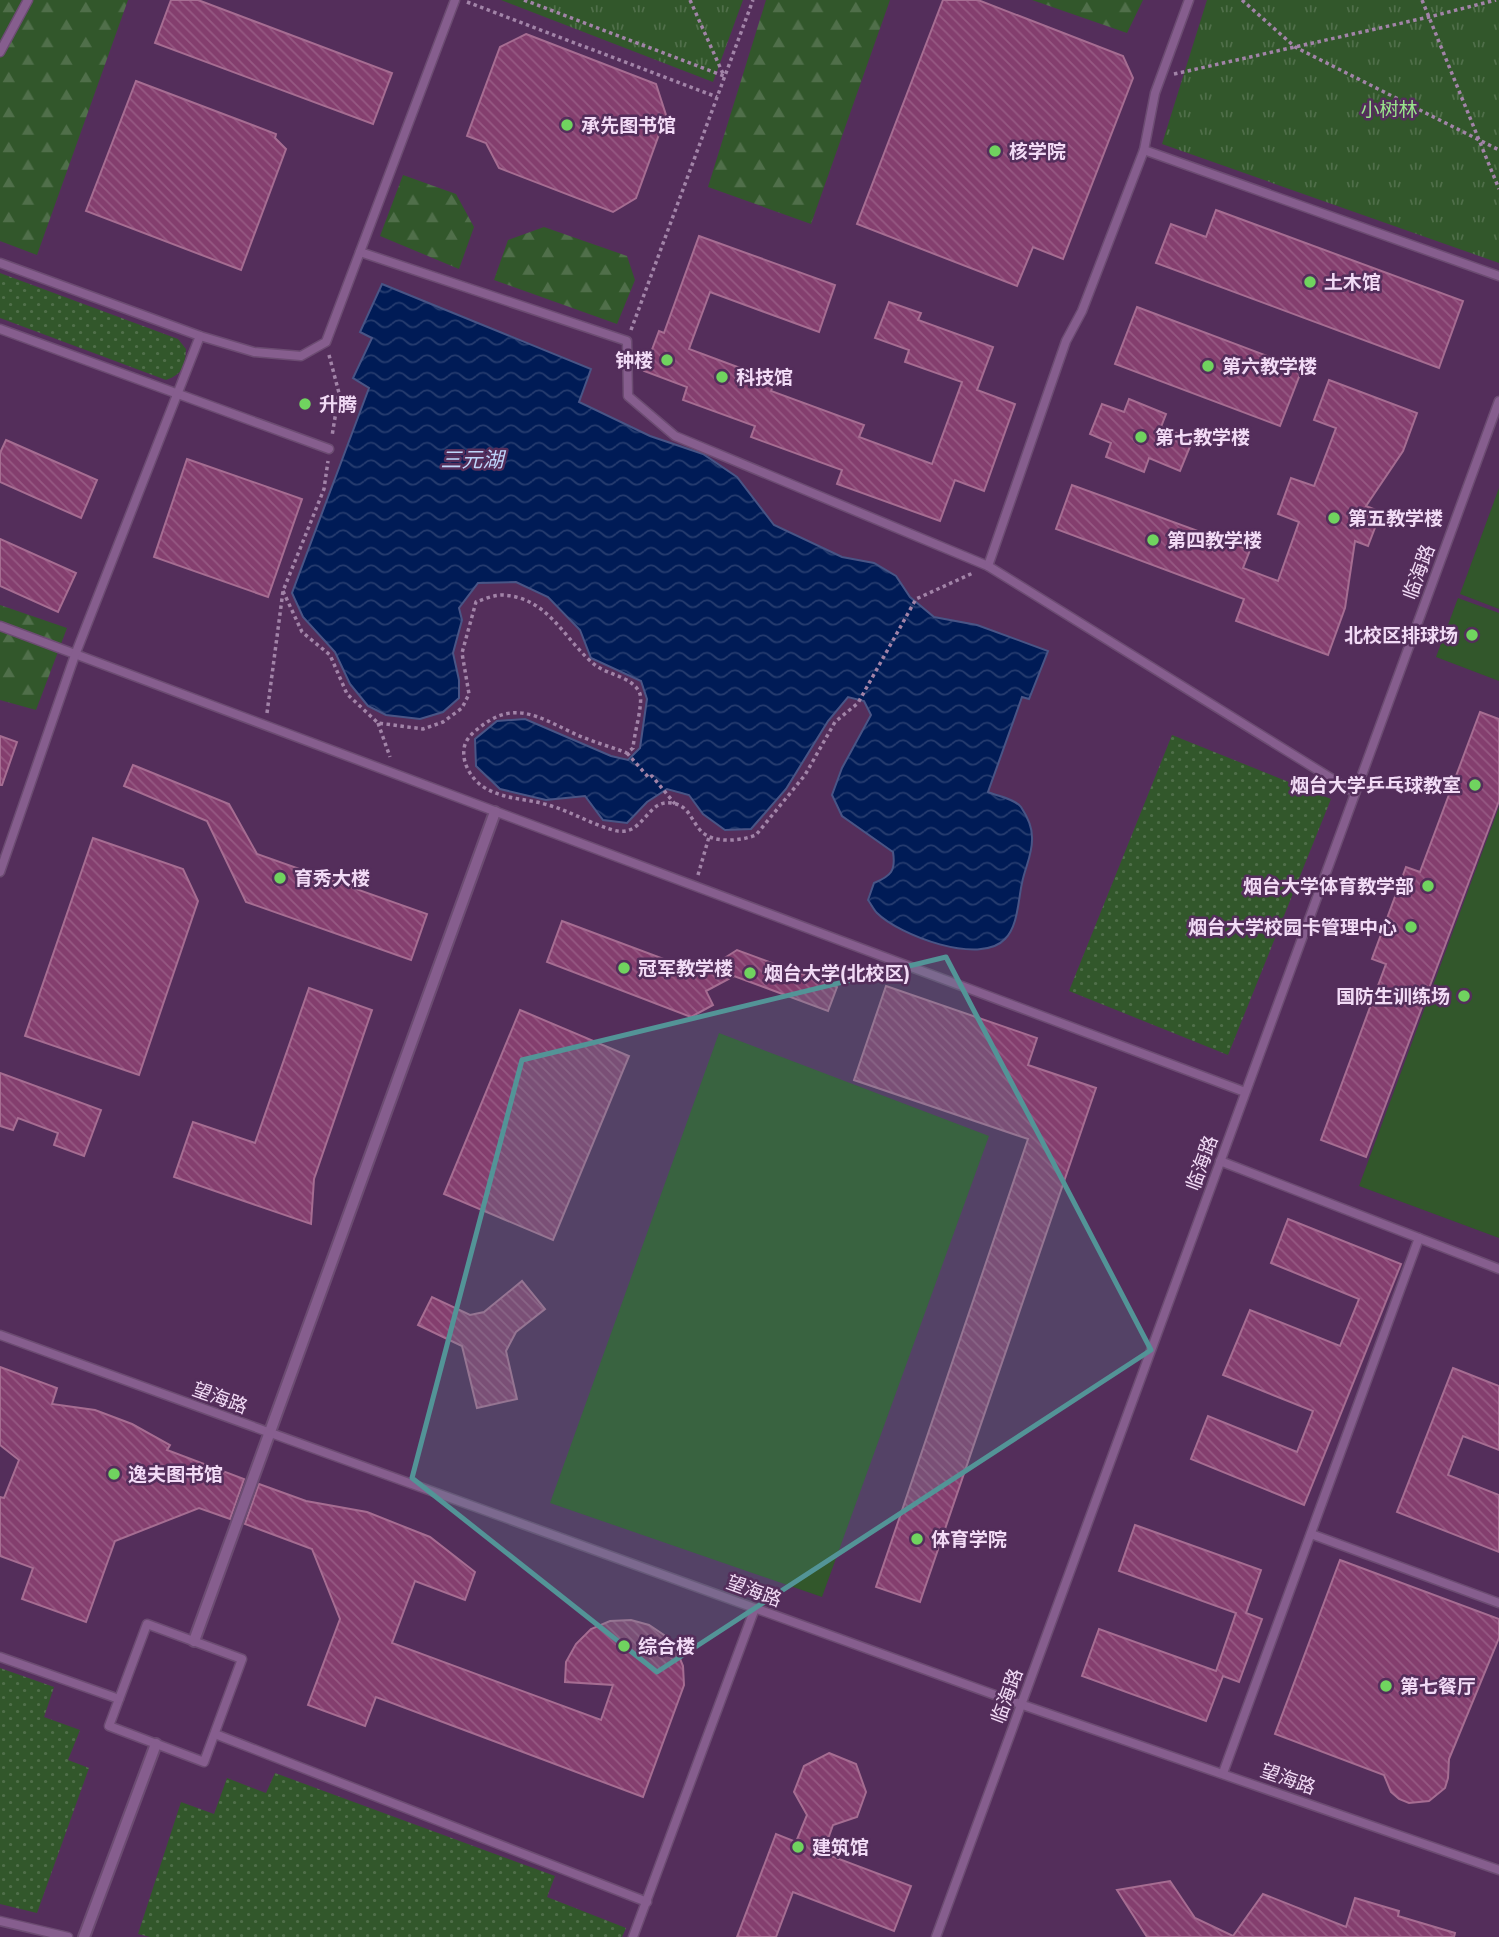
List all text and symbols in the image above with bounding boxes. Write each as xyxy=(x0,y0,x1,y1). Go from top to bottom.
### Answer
park label: 小树林 xyxy=(1360,96,1418,123)
place label: 承先图书馆 xyxy=(581,112,676,139)
marker: 承先图书馆 xyxy=(559,117,575,133)
place label: 核学院 xyxy=(1009,138,1066,165)
marker: 核学院 xyxy=(987,143,1003,159)
place label: 土木馆 xyxy=(1324,269,1381,296)
marker: 土木馆 xyxy=(1302,274,1318,290)
place label: 钟楼 xyxy=(615,347,653,374)
marker: 钟楼 xyxy=(659,352,675,368)
place label: 第六教学楼 xyxy=(1222,353,1317,380)
marker: 第六教学楼 xyxy=(1200,358,1216,374)
place label: 科技馆 xyxy=(736,364,793,391)
marker: 科技馆 xyxy=(714,369,730,385)
place label: 升腾 xyxy=(319,391,357,418)
marker: 升腾 xyxy=(297,396,313,412)
place label: 第七教学楼 xyxy=(1155,424,1250,451)
marker: 第七教学楼 xyxy=(1133,429,1149,445)
water label: 三元湖 xyxy=(441,445,506,475)
place label: 第五教学楼 xyxy=(1348,505,1443,532)
marker: 第五教学楼 xyxy=(1326,510,1342,526)
place label: 第四教学楼 xyxy=(1167,527,1262,554)
marker: 第四教学楼 xyxy=(1145,532,1161,548)
street label: 临海路 xyxy=(1397,541,1441,603)
place label: 北校区排球场 xyxy=(1344,622,1458,649)
marker: 北校区排球场 xyxy=(1464,627,1480,643)
place label: 烟台大学乒乓球教室 xyxy=(1290,772,1461,799)
marker: 烟台大学乒乓球教室 xyxy=(1467,777,1483,793)
place label: 育秀大楼 xyxy=(294,865,370,892)
marker: 育秀大楼 xyxy=(272,870,288,886)
place label: 烟台大学体育教学部 xyxy=(1243,873,1414,900)
marker: 烟台大学体育教学部 xyxy=(1420,878,1436,894)
place label: 烟台大学校园卡管理中心 xyxy=(1188,914,1397,941)
marker: 烟台大学校园卡管理中心 xyxy=(1403,919,1419,935)
place label: 冠军教学楼 xyxy=(638,955,733,982)
marker: 冠军教学楼 xyxy=(616,960,632,976)
place label: 烟台大学(北校区) xyxy=(764,960,910,987)
marker: 烟台大学(北校区) xyxy=(742,965,758,981)
place label: 国防生训练场 xyxy=(1336,983,1450,1010)
marker: 国防生训练场 xyxy=(1456,988,1472,1004)
street label: 临海路 xyxy=(1180,1132,1224,1194)
street label: 望海路 xyxy=(189,1376,251,1420)
place label: 逸夫图书馆 xyxy=(128,1461,223,1488)
marker: 逸夫图书馆 xyxy=(106,1466,122,1482)
place label: 体育学院 xyxy=(931,1526,1007,1553)
marker: 体育学院 xyxy=(909,1531,925,1547)
street label: 望海路 xyxy=(723,1569,785,1613)
place label: 综合楼 xyxy=(638,1633,695,1660)
marker: 综合楼 xyxy=(616,1638,632,1654)
street label: 临海路 xyxy=(985,1665,1029,1727)
place label: 第七餐厅 xyxy=(1400,1673,1476,1700)
marker: 第七餐厅 xyxy=(1378,1678,1394,1694)
street label: 望海路 xyxy=(1257,1757,1319,1801)
place label: 建筑馆 xyxy=(812,1834,869,1861)
marker: 建筑馆 xyxy=(790,1839,806,1855)

